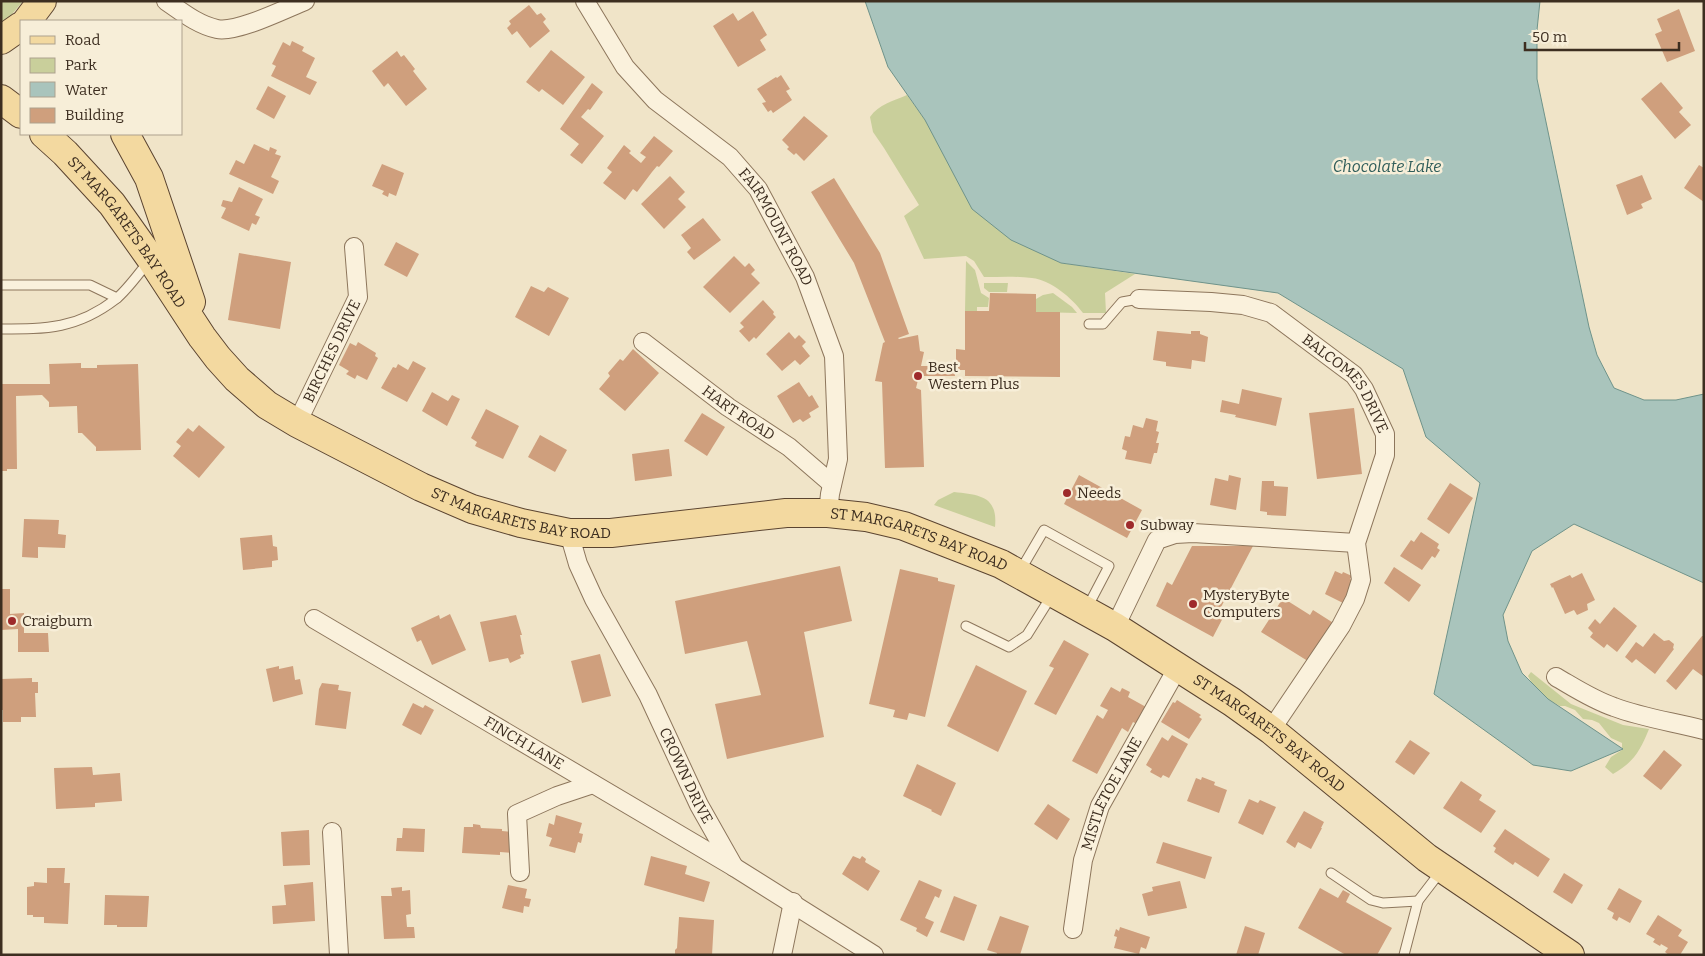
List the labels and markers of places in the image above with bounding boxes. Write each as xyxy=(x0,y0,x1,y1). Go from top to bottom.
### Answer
place label: Best Western Plus xyxy=(928,358,1020,393)
marker: Best Western Plus xyxy=(912,370,924,382)
place label: Needs xyxy=(1077,484,1121,502)
marker: Needs xyxy=(1061,487,1073,499)
place label: Subway xyxy=(1140,516,1194,534)
marker: Subway xyxy=(1124,519,1136,531)
place label: MysteryByte Computers xyxy=(1203,586,1290,621)
marker: MysteryByte Computers xyxy=(1187,598,1199,610)
place label: Craigburn xyxy=(22,612,93,630)
marker: Craigburn xyxy=(6,615,18,627)

